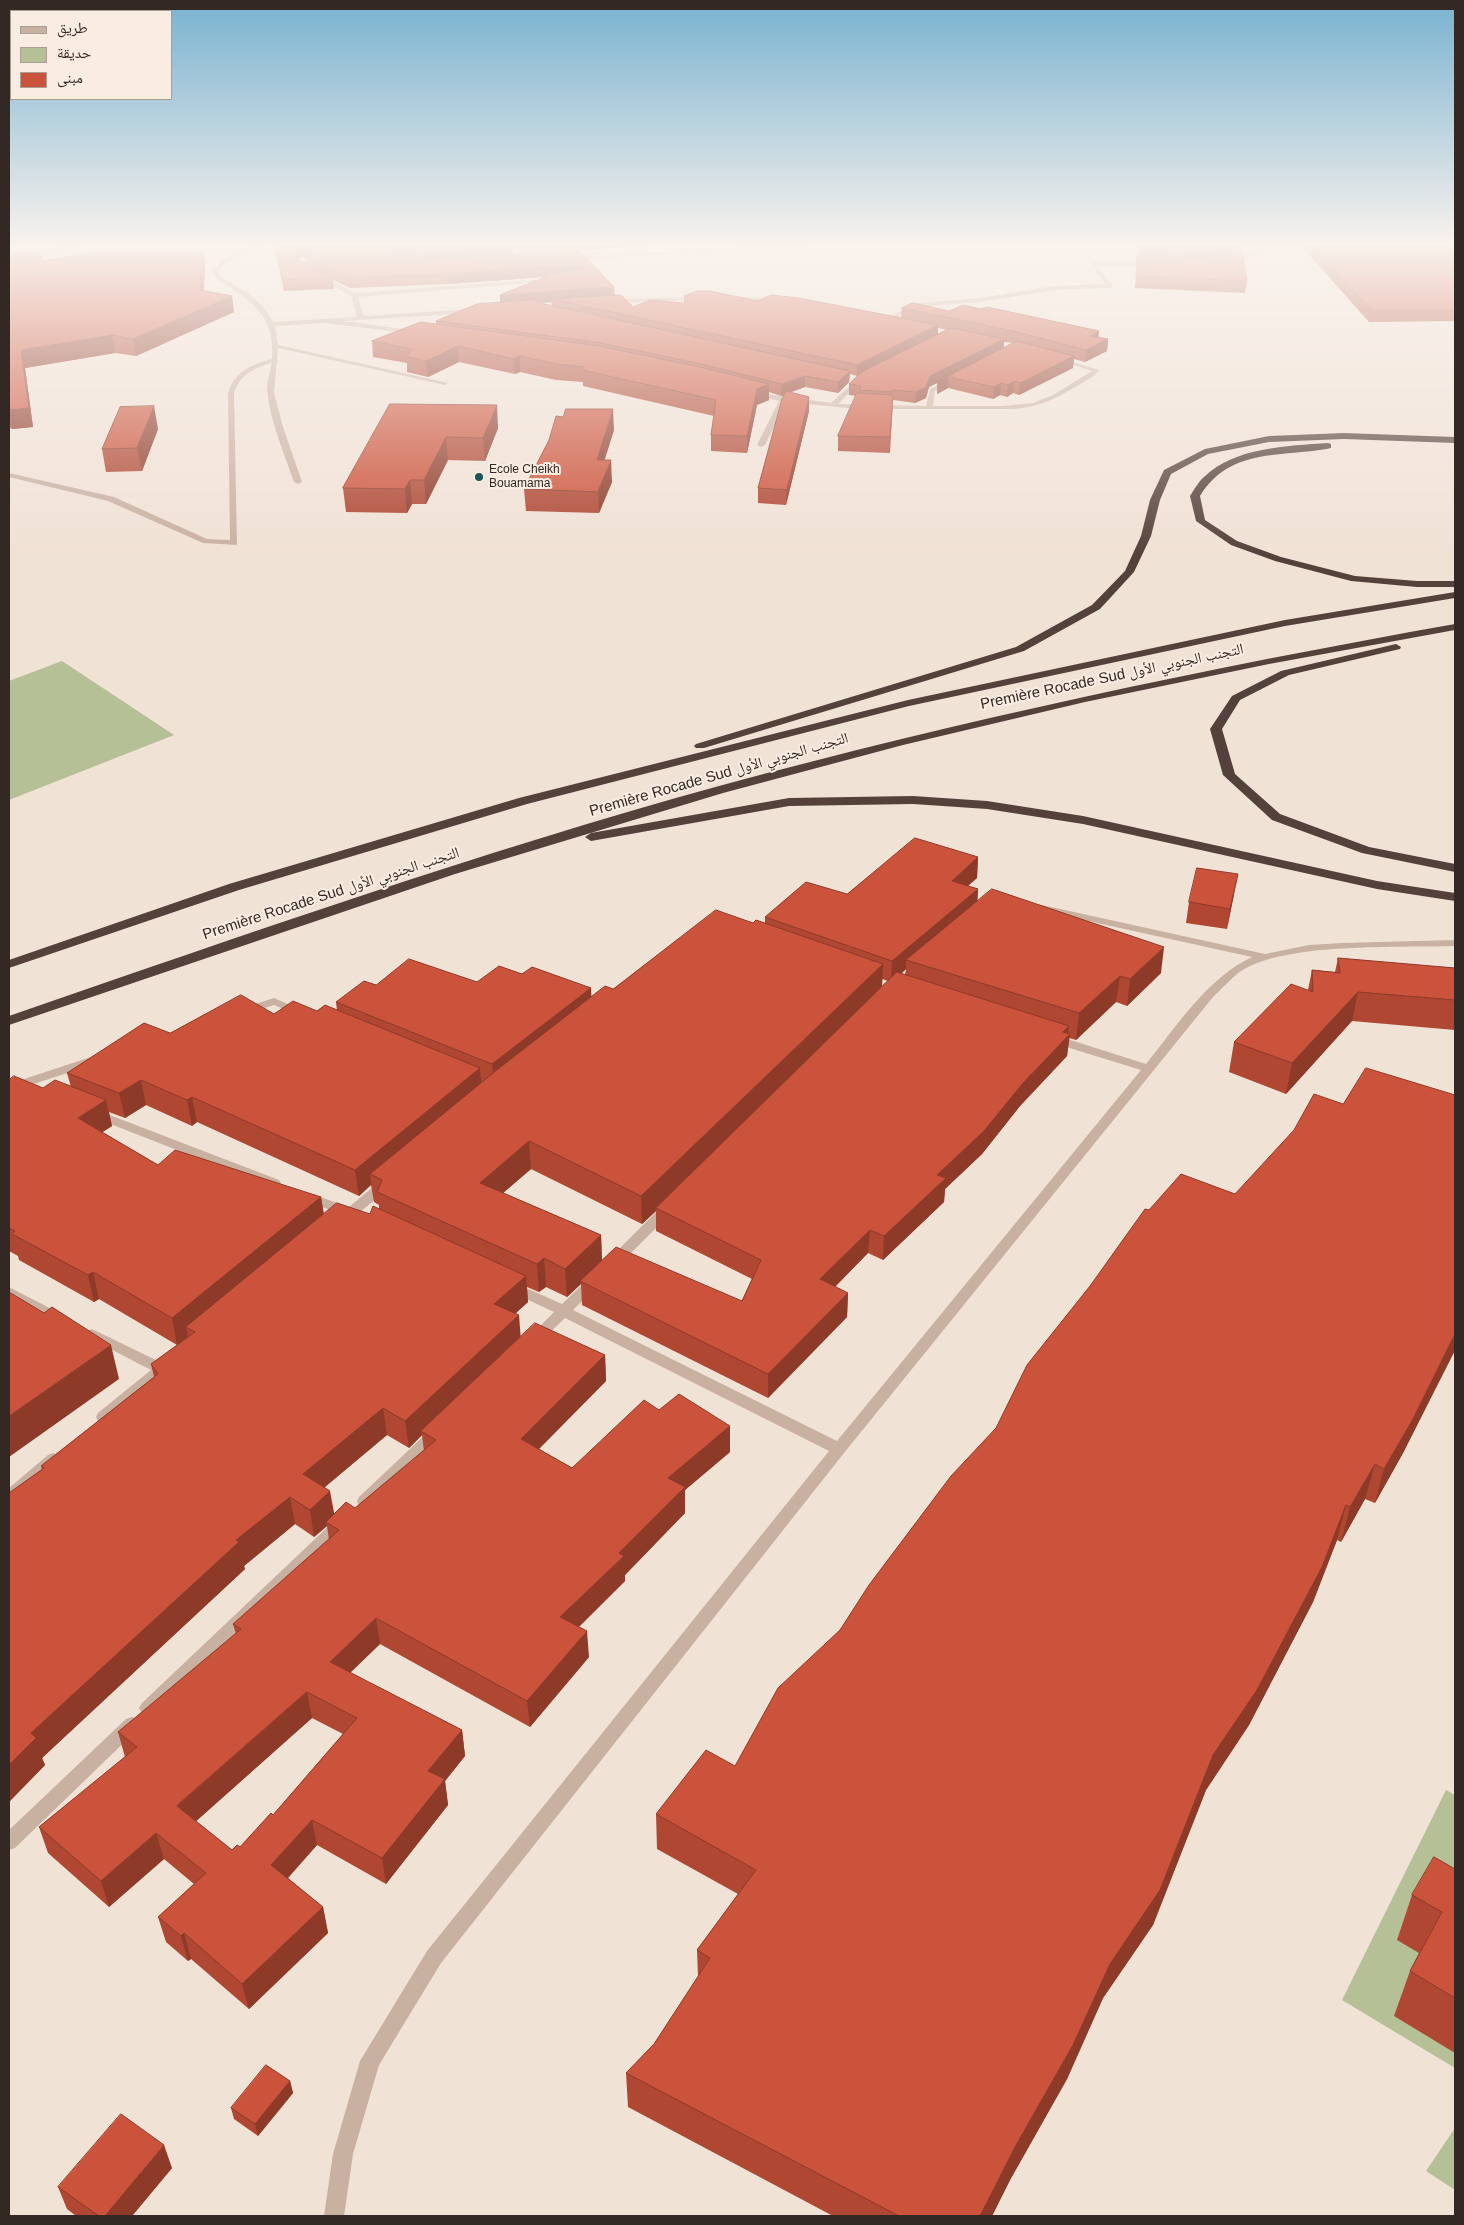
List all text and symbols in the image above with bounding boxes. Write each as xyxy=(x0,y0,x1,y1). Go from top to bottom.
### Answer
legend xyxy=(10,10,172,100)
text: طريق xyxy=(57,19,88,36)
text: حديقة xyxy=(57,44,91,61)
text: مبنى xyxy=(57,69,83,86)
place label: Ecole Cheikh Bouamama xyxy=(489,463,560,491)
marker: Ecole Cheikh Bouamama xyxy=(473,471,485,483)
street label: Première Rocade Sud التجنب الجنوبي الأول xyxy=(979,640,1245,714)
street label: Première Rocade Sud التجنب الجنوبي الأول xyxy=(587,729,851,821)
street label: Première Rocade Sud التجنب الجنوبي الأول xyxy=(200,844,462,944)

